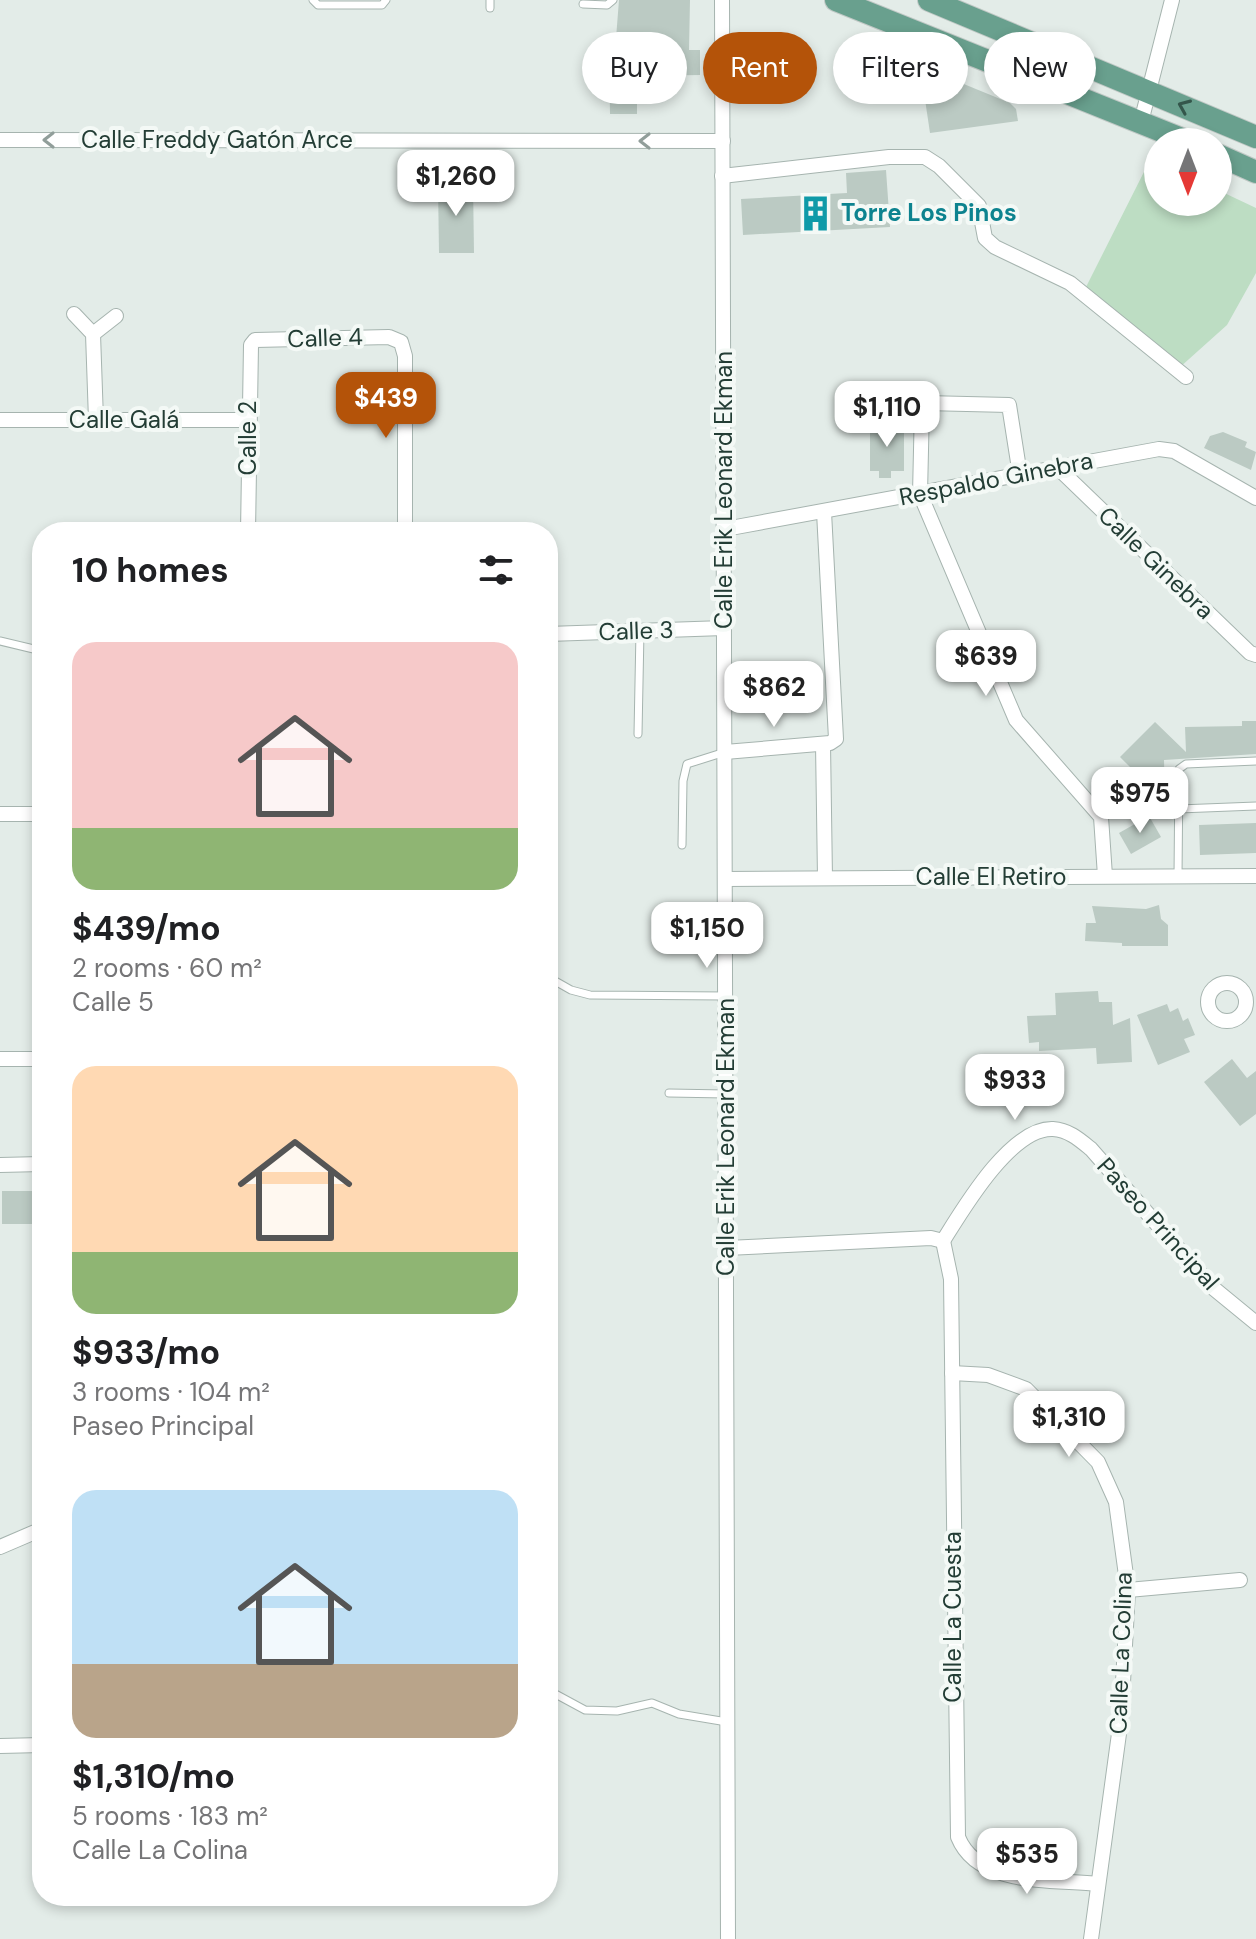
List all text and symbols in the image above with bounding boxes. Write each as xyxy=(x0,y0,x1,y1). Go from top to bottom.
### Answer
chip: Buy xyxy=(582,32,687,104)
chip: Rent xyxy=(703,32,817,104)
chip: Filters xyxy=(833,32,968,104)
chip: New xyxy=(984,32,1096,104)
one-way arrow xyxy=(1178,100,1192,116)
street label: Calle Freddy Gatón Arce xyxy=(81,124,353,155)
north arrow xyxy=(1144,128,1232,216)
map controls xyxy=(1144,128,1232,216)
one-way arrow xyxy=(42,131,55,149)
one-way arrow xyxy=(638,132,651,150)
pin: $1,260 xyxy=(391,150,521,218)
text: $1,260 xyxy=(415,159,497,193)
building icon: Torre Los Pinos xyxy=(796,194,834,232)
place label: Torre Los Pinos xyxy=(841,197,1017,228)
street label: Calle 4 xyxy=(287,321,363,354)
street label: Calle Erik Leonard Ekman xyxy=(708,351,739,629)
pin: $439 xyxy=(339,372,433,440)
text: $439 xyxy=(354,381,418,415)
pin: $1,110 xyxy=(822,381,952,449)
text: $1,110 xyxy=(853,390,921,424)
street label: Calle 2 xyxy=(232,401,263,475)
street label: Calle Galá xyxy=(69,404,179,435)
street label: Respaldo Ginebra xyxy=(896,445,1095,512)
street label: Calle Ginebra xyxy=(1092,500,1221,626)
text: 10 homes xyxy=(72,548,229,593)
icon: filters xyxy=(474,548,518,592)
street label: Calle 3 xyxy=(598,614,674,647)
pin: $639 xyxy=(939,630,1033,698)
text: $639 xyxy=(954,639,1018,673)
pin: $862 xyxy=(727,661,821,729)
text: $862 xyxy=(742,670,806,704)
icon: home xyxy=(223,694,367,838)
pin: $975 xyxy=(1093,767,1187,835)
text: $975 xyxy=(1109,776,1171,810)
street label: Calle El Retiro xyxy=(916,861,1066,892)
pin: $1,150 xyxy=(642,902,772,970)
text: $439/mo xyxy=(72,906,221,951)
text: $1,150 xyxy=(669,911,745,945)
text: 2 rooms · 60 m² xyxy=(72,951,262,985)
text: Calle 5 xyxy=(72,985,154,1019)
street label: Calle Erik Leonard Ekman xyxy=(710,998,741,1276)
pin: $933 xyxy=(968,1054,1062,1122)
text: $933 xyxy=(983,1063,1047,1097)
icon: home xyxy=(223,1118,367,1262)
street label: Paseo Principal xyxy=(1091,1151,1226,1296)
text: $933/mo xyxy=(72,1330,220,1375)
text: 3 rooms · 104 m² xyxy=(72,1375,270,1409)
pin: $1,310 xyxy=(1004,1391,1134,1459)
text: $1,310 xyxy=(1032,1400,1106,1434)
text: Paseo Principal xyxy=(72,1409,254,1443)
street label: Calle La Cuesta xyxy=(937,1531,968,1703)
icon: home xyxy=(223,1542,367,1686)
street label: Calle La Colina xyxy=(1102,1571,1139,1735)
text: $1,310/mo xyxy=(72,1754,235,1799)
text: 5 rooms · 183 m² xyxy=(72,1799,268,1833)
pin: $535 xyxy=(980,1828,1074,1896)
text: Calle La Colina xyxy=(72,1833,248,1867)
text: $535 xyxy=(995,1837,1059,1871)

